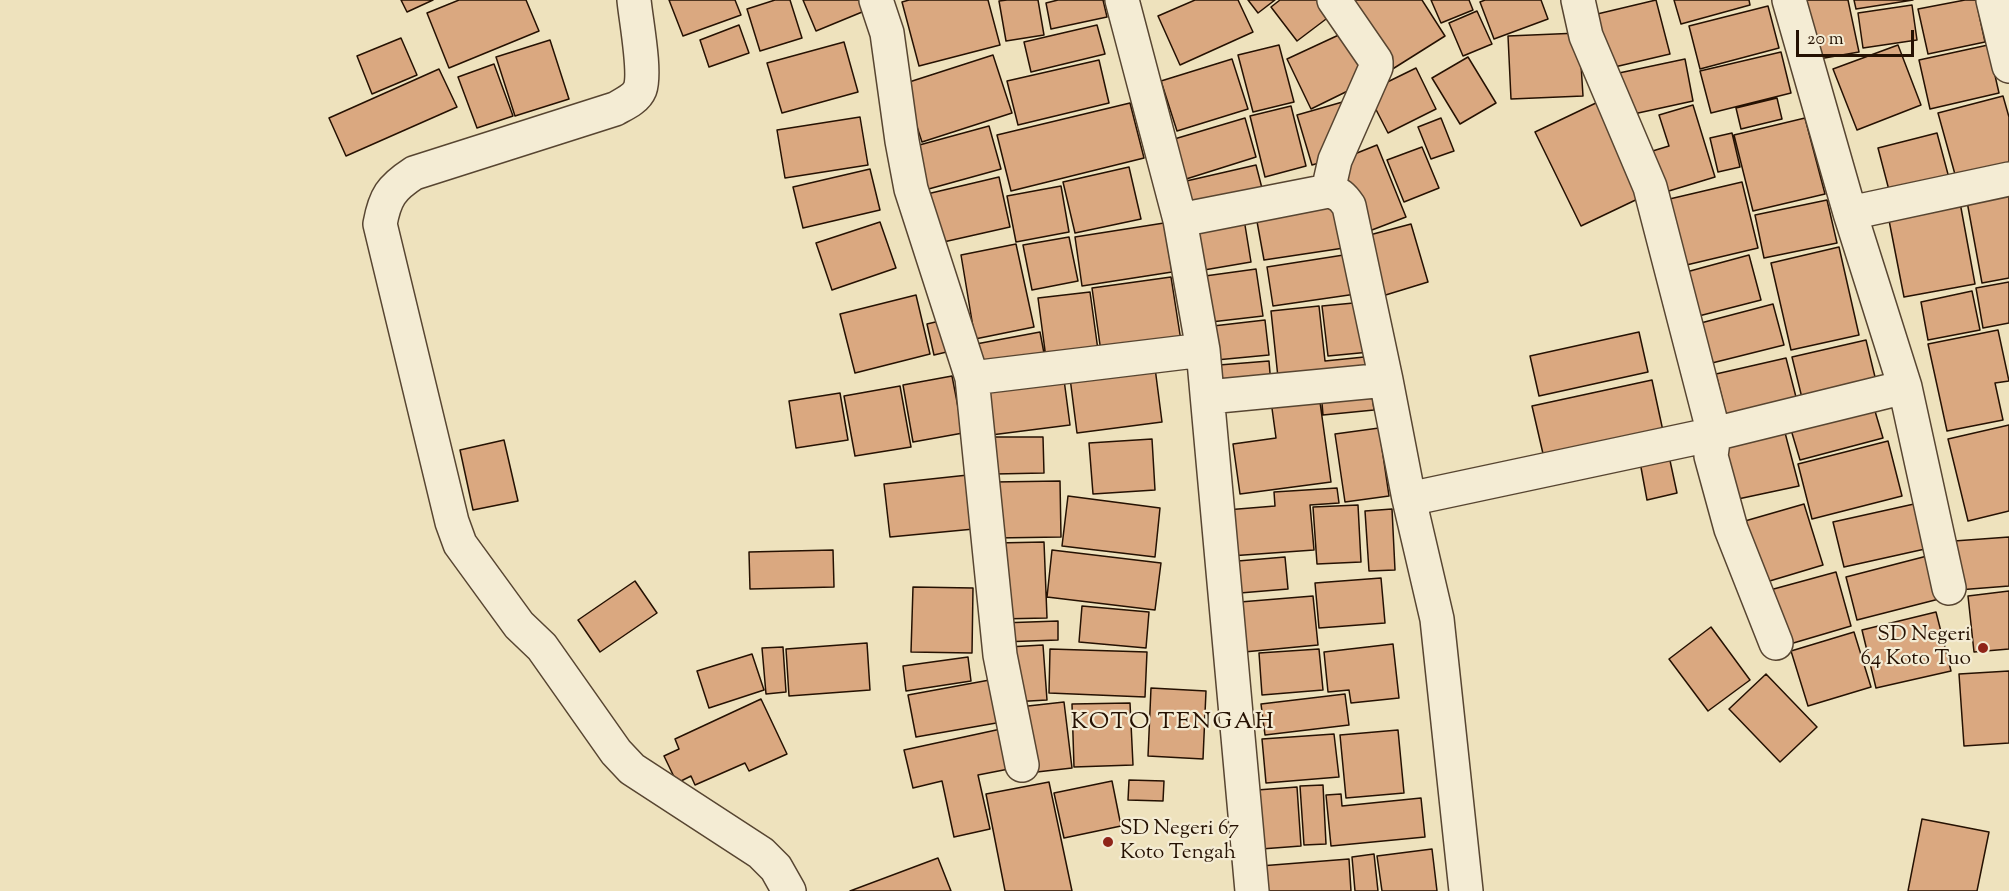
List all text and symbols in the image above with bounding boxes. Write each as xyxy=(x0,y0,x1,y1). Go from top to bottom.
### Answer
scale bar xyxy=(1799,18,1918,56)
text: 20 m xyxy=(1807,27,1844,53)
place label: SD Negeri 64 Koto Tuo xyxy=(1861,623,1971,673)
marker: SD Negeri 64 Koto Tuo xyxy=(1976,641,1990,655)
district label: KOTO TENGAH xyxy=(1071,710,1275,738)
place label: SD Negeri 67 Koto Tengah xyxy=(1120,817,1239,867)
marker: SD Negeri 67 Koto Tengah xyxy=(1101,835,1115,849)

